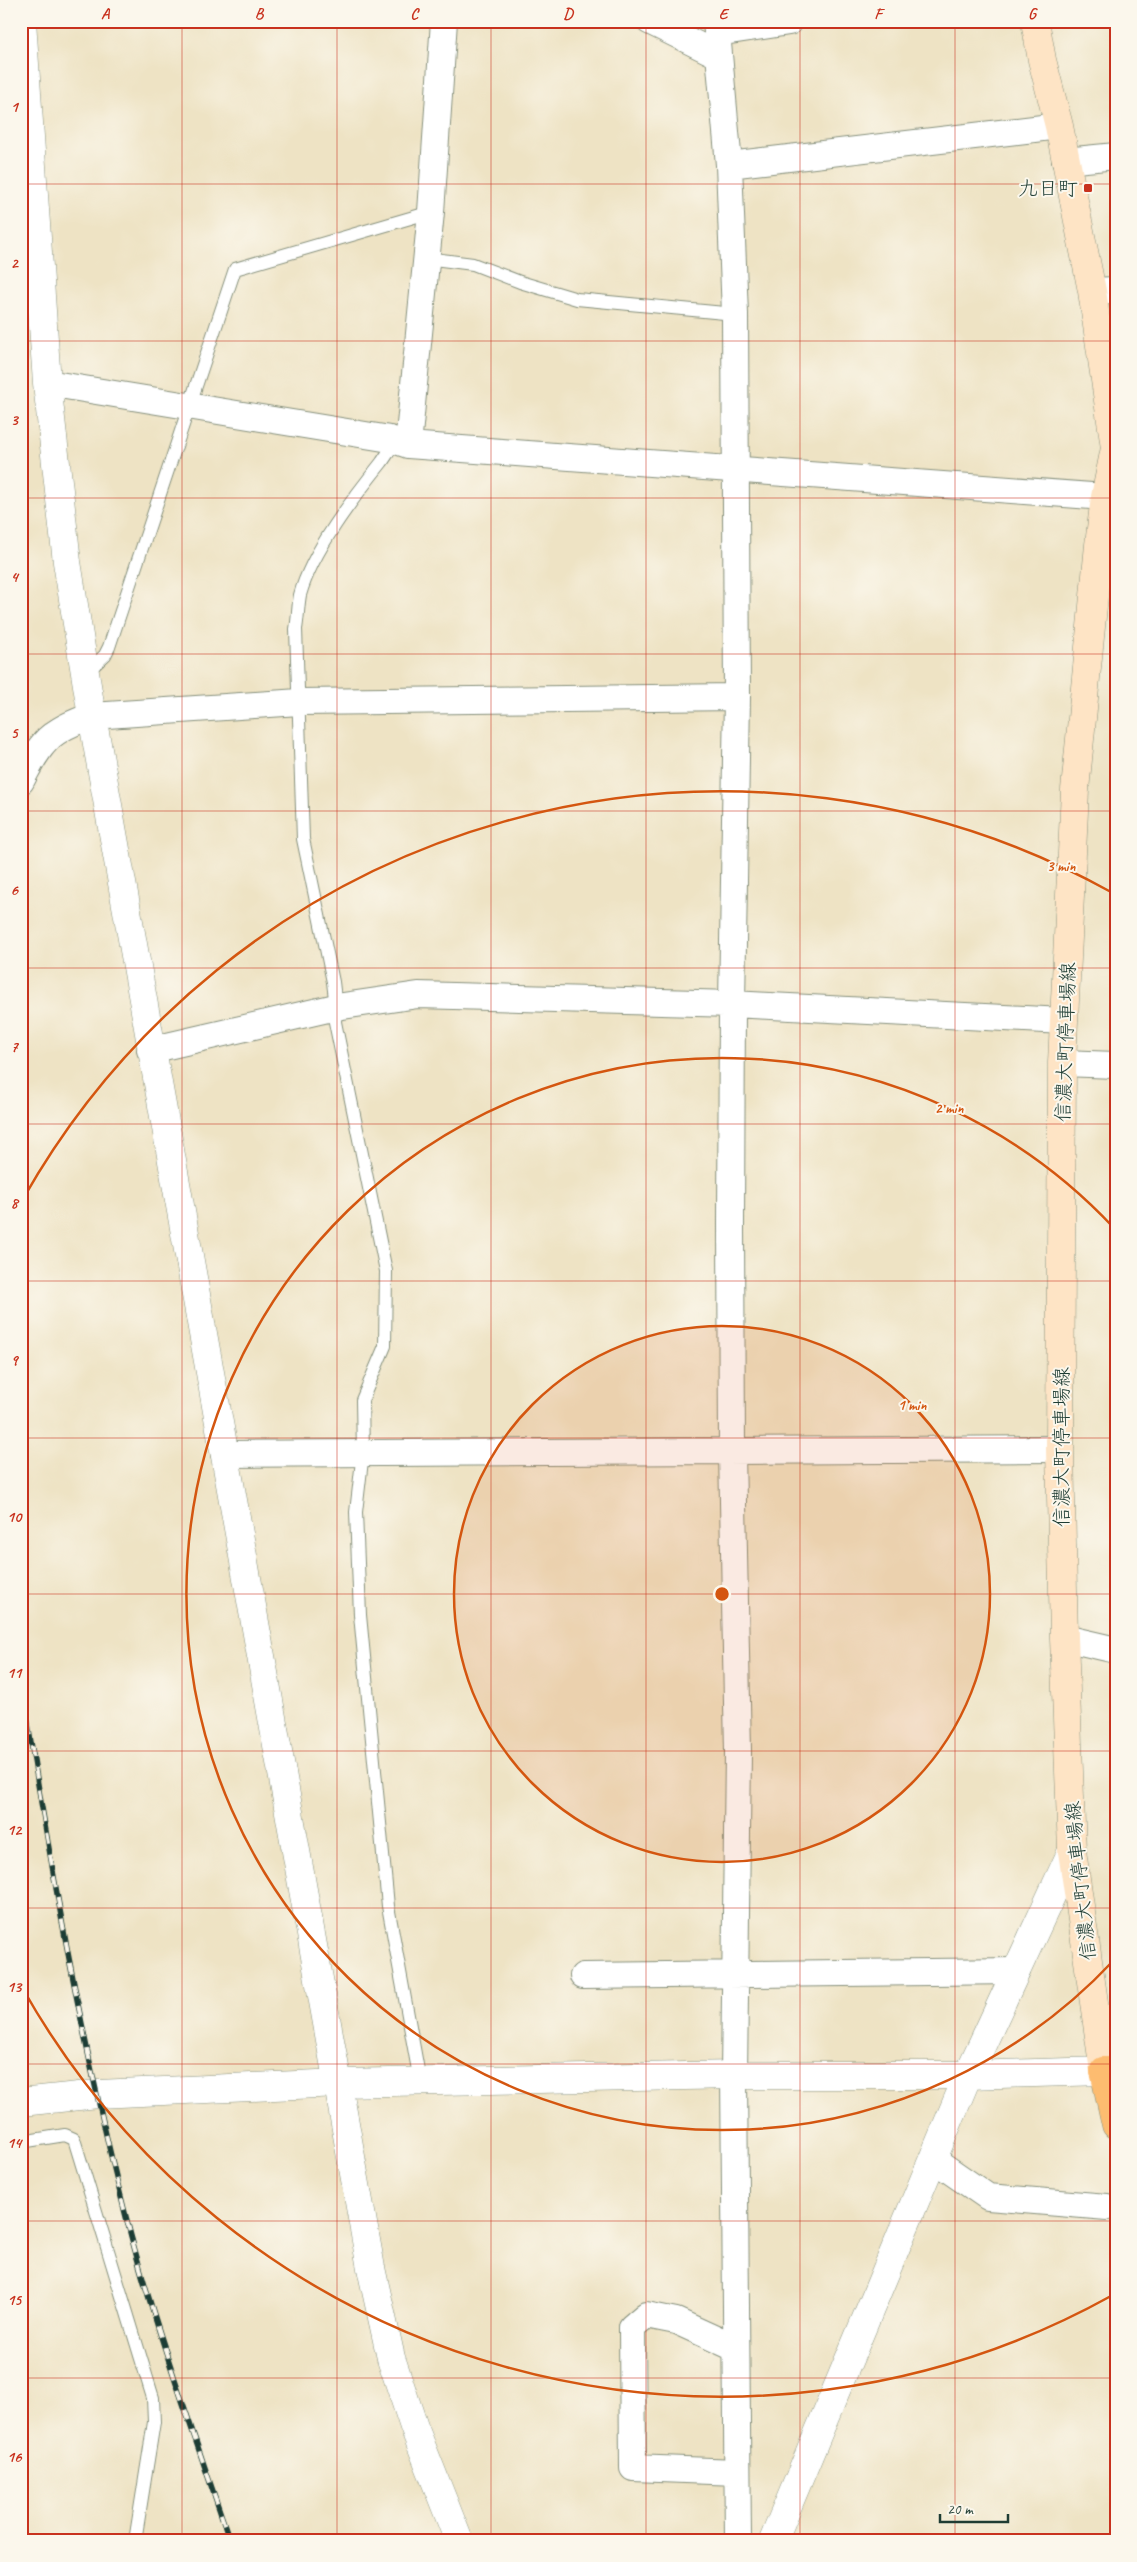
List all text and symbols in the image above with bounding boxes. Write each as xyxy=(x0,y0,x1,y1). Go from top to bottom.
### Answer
text: A xyxy=(101,4,111,24)
text: B xyxy=(255,4,265,24)
text: C xyxy=(410,4,420,24)
text: D xyxy=(563,4,574,24)
text: E xyxy=(719,4,730,24)
text: F xyxy=(874,4,885,24)
text: G xyxy=(1028,4,1038,24)
text: 1 xyxy=(10,97,19,117)
place label: 九日町 xyxy=(1018,176,1078,201)
marker: 九日町 xyxy=(1082,182,1094,194)
text: 2 xyxy=(10,253,19,273)
text: 3 xyxy=(10,410,19,430)
text: 4 xyxy=(10,567,19,587)
text: 5 xyxy=(11,723,20,743)
text: 3 min xyxy=(1047,857,1076,876)
text: 6 xyxy=(10,880,19,900)
street label: 信濃大町停車場線 xyxy=(1050,962,1081,1122)
text: 7 xyxy=(10,1037,19,1057)
text: 2 min xyxy=(935,1099,964,1118)
text: 8 xyxy=(10,1193,19,1213)
text: 9 xyxy=(10,1350,19,1370)
street label: 信濃大町停車場線 xyxy=(1049,1367,1074,1527)
text: 1 min xyxy=(898,1396,927,1415)
text: 10 xyxy=(7,1507,23,1527)
centre of rings xyxy=(713,1585,731,1603)
text: 11 xyxy=(7,1663,23,1683)
street label: 信濃大町停車場線 xyxy=(1060,1800,1101,1962)
text: 12 xyxy=(7,1820,23,1840)
text: 13 xyxy=(7,1977,23,1997)
text: 14 xyxy=(7,2133,23,2153)
text: 15 xyxy=(7,2290,23,2310)
text: 16 xyxy=(7,2447,23,2467)
scale bar xyxy=(940,2492,1007,2524)
text: 20 m xyxy=(947,2500,974,2519)

